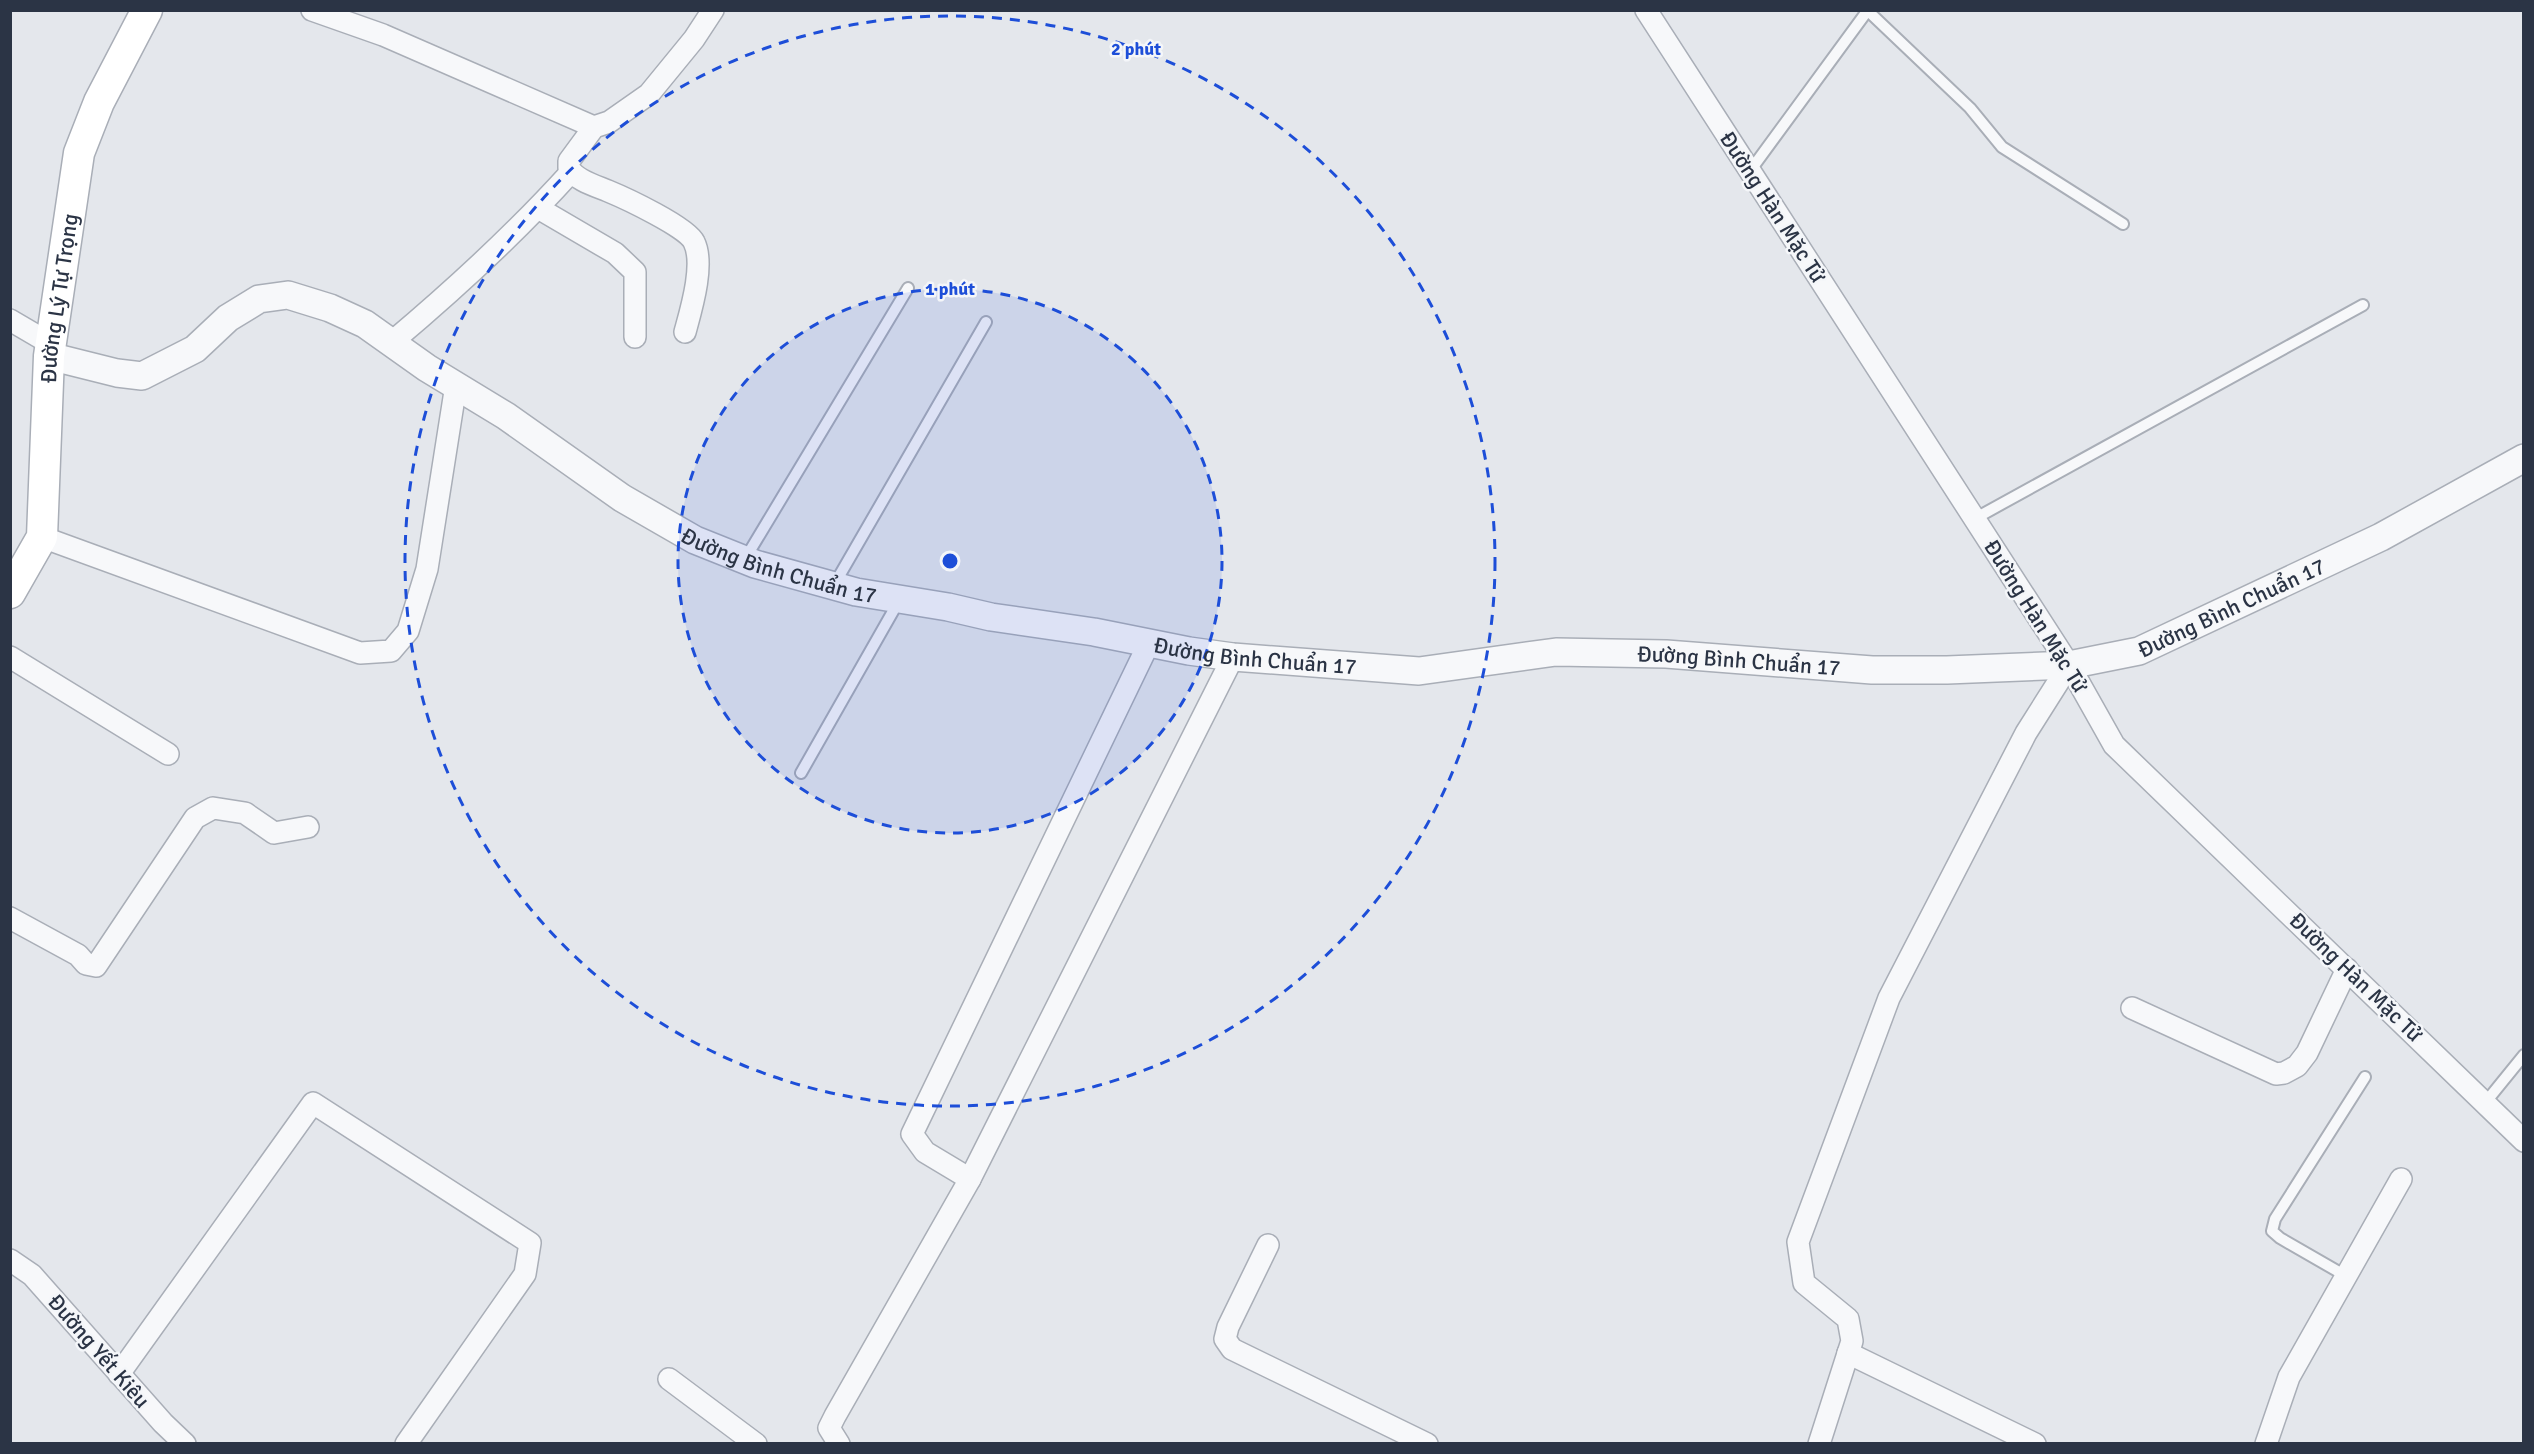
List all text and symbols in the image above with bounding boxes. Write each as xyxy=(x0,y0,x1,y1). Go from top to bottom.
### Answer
text: 2 phút xyxy=(1111,38,1161,60)
street label: Đường Hàn Mặc Tử xyxy=(1714,126,1832,288)
street label: Đường Lý Tự Trọng xyxy=(34,212,83,384)
text: 1 phút xyxy=(925,278,975,300)
street label: Đường Bình Chuẩn 17 xyxy=(676,521,879,609)
street label: Đường Hàn Mặc Tử xyxy=(1978,535,2094,698)
centre of rings xyxy=(940,551,960,571)
street label: Đường Bình Chuẩn 17 xyxy=(2133,552,2329,663)
street label: Đường Bình Chuẩn 17 xyxy=(1151,631,1358,680)
street label: Đường Bình Chuẩn 17 xyxy=(1637,640,1842,681)
street label: Đường Hàn Mặc Tử xyxy=(2284,907,2429,1048)
street label: Đường Yết Kiêu xyxy=(42,1289,156,1413)

